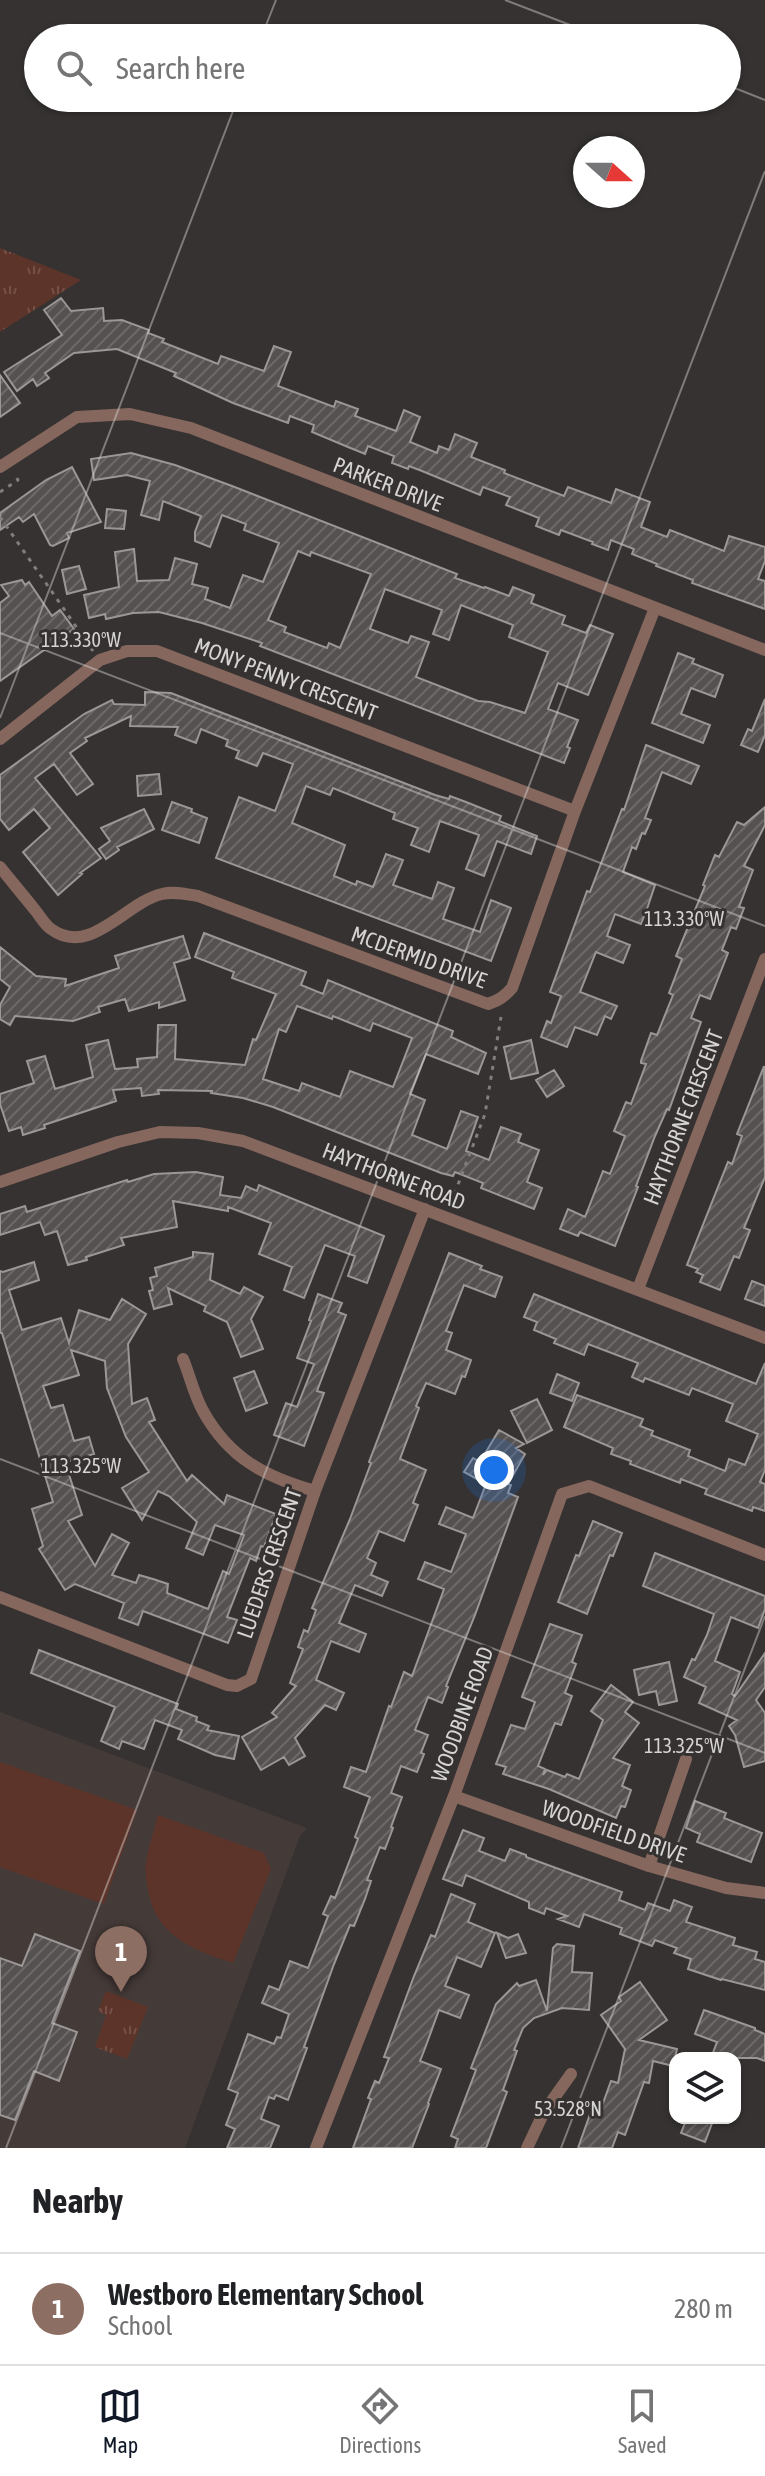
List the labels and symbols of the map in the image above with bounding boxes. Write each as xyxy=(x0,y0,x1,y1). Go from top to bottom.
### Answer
north arrow xyxy=(573,136,645,208)
street label: PARKER DRIVE xyxy=(330,451,447,517)
text: 113.330°W xyxy=(41,628,121,651)
street label: MONY PENNY CRESCENT xyxy=(191,632,381,726)
text: 113.330°W xyxy=(644,907,724,930)
street label: MCDERMID DRIVE xyxy=(348,920,491,994)
street label: HAYTHORNE CRESCENT xyxy=(638,1026,728,1208)
street label: HAYTHORNE ROAD xyxy=(319,1137,469,1215)
your location xyxy=(474,1450,514,1490)
text: 113.325°W xyxy=(41,1454,121,1477)
street label: LUEDERS CRESCENT xyxy=(231,1484,307,1642)
street label: WOODBINE ROAD xyxy=(426,1643,498,1785)
text: 113.325°W xyxy=(644,1734,724,1757)
street label: WOODFIELD DRIVE xyxy=(539,1794,690,1868)
pin: 1 xyxy=(95,1926,147,1992)
text: 53.528°N xyxy=(534,2097,602,2120)

